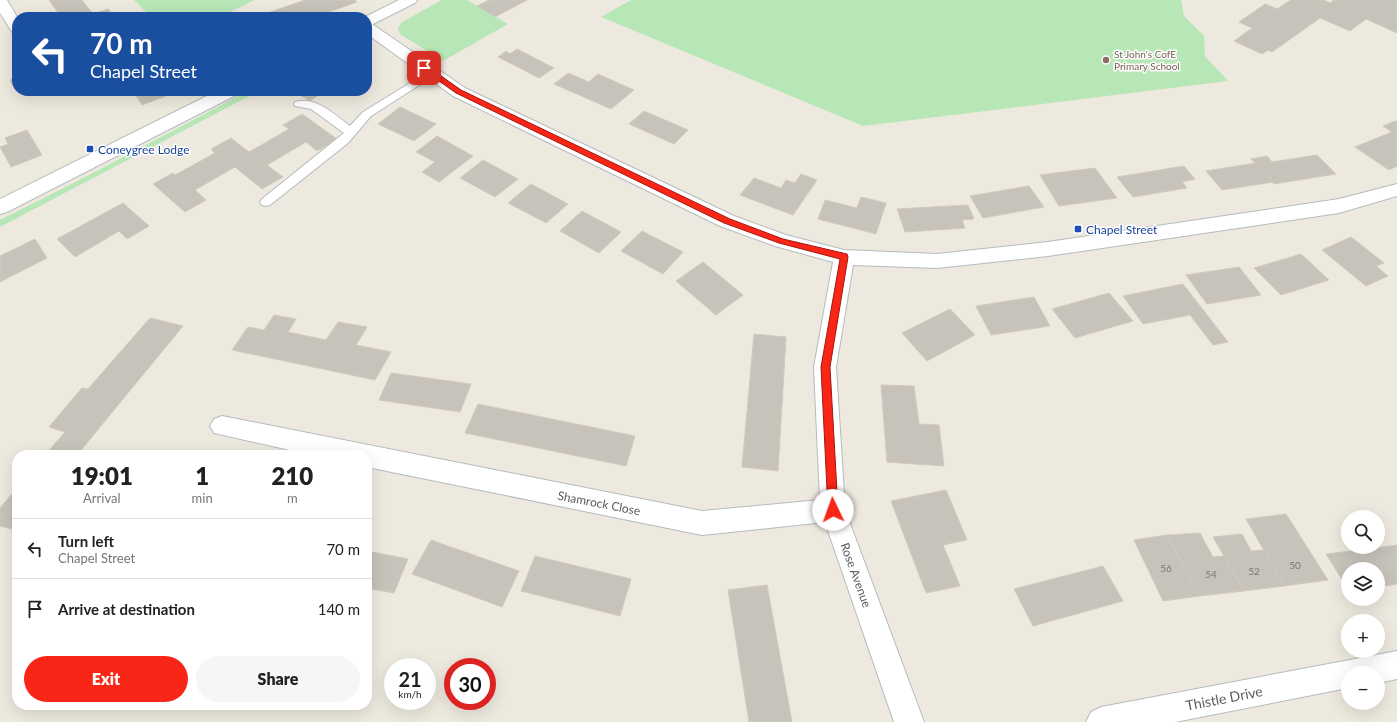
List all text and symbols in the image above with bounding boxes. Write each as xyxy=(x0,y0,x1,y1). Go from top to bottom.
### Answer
text: 70 m xyxy=(90,26,153,60)
icon: left xyxy=(24,28,76,80)
place label: St John's CofE Primary School xyxy=(1114,48,1180,72)
pin xyxy=(407,51,441,85)
marker: St John's CofE Primary School xyxy=(1101,55,1111,65)
icon: arrive xyxy=(413,57,435,79)
text: Chapel Street xyxy=(90,60,197,82)
place label: Coneygree Lodge xyxy=(98,142,189,157)
marker: Coneygree Lodge xyxy=(85,144,95,154)
place label: Chapel Street xyxy=(1086,222,1158,237)
marker: Chapel Street xyxy=(1073,224,1083,234)
text: 19:01 xyxy=(71,461,133,490)
text: 1 xyxy=(195,461,209,490)
text: 210 xyxy=(271,461,313,490)
street label: Shamrock Close xyxy=(556,488,642,518)
position arrow xyxy=(812,489,854,531)
text: Arrival xyxy=(83,490,121,506)
text: min xyxy=(192,490,213,506)
text: m xyxy=(287,490,298,506)
map controls xyxy=(1341,510,1385,710)
button: search xyxy=(1341,510,1385,554)
text: Turn left xyxy=(58,532,114,550)
icon: left xyxy=(24,538,46,560)
text: 70 m xyxy=(326,540,360,558)
street label: Rose Avenue xyxy=(837,541,875,609)
text: Chapel Street xyxy=(58,550,135,566)
house number: 50 xyxy=(1289,559,1301,571)
house number: 56 xyxy=(1160,562,1172,574)
button: layers xyxy=(1341,562,1385,606)
house number: 52 xyxy=(1248,565,1260,577)
house number: 54 xyxy=(1205,568,1217,580)
icon: arrive xyxy=(24,598,46,620)
text: Arrive at destination xyxy=(58,600,195,618)
text: 140 m xyxy=(318,600,360,618)
button: + xyxy=(1341,614,1385,658)
button: Exit xyxy=(24,656,188,702)
button: Share xyxy=(196,656,360,702)
speed limit sign: 30 xyxy=(444,658,496,710)
button: − xyxy=(1341,666,1385,710)
text: 21 xyxy=(398,667,422,691)
street label: Thistle Drive xyxy=(1184,682,1264,714)
text: km/h xyxy=(398,688,422,700)

